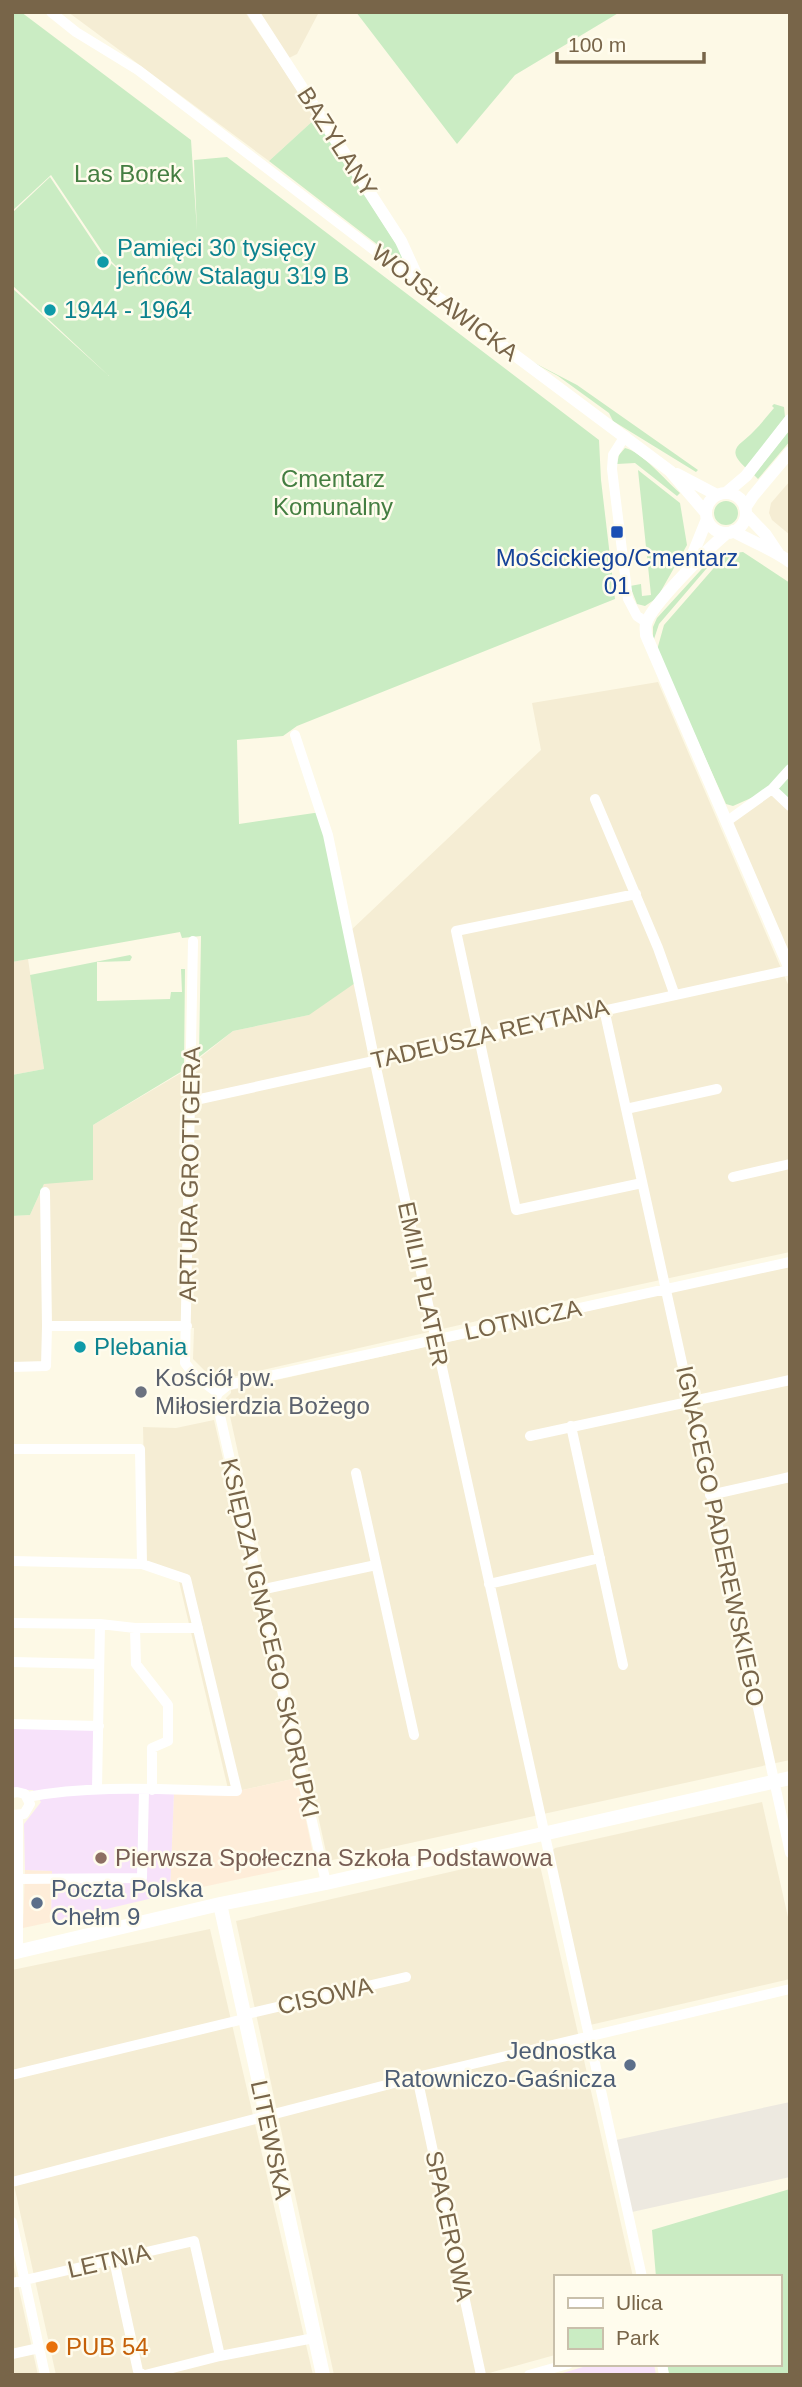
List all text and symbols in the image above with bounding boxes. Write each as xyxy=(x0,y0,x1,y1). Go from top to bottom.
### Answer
scale bar xyxy=(557,21,704,65)
text: 100 m xyxy=(568,33,626,56)
street label: BAZYLANY xyxy=(292,82,383,202)
park label: Las Borek xyxy=(74,160,183,187)
place label: Pamięci 30 tysięcy jeńców Stalagu 319 B xyxy=(116,234,349,289)
street label: WOJSŁAWICKA xyxy=(367,239,524,366)
marker: Pamięci 30 tysięcy jeńców Stalagu 319 B xyxy=(95,254,111,270)
place label: 1944 - 1964 xyxy=(64,296,192,323)
marker: 1944 - 1964 xyxy=(42,302,58,318)
park label: Cmentarz Komunalny xyxy=(273,465,393,520)
marker: Mościckiego/Cmentarz 01 xyxy=(609,524,625,540)
place label: Mościckiego/Cmentarz 01 xyxy=(496,544,738,599)
street label: TADEUSZA REYTANA xyxy=(368,993,611,1074)
street label: ARTURA GROTTGERA xyxy=(174,1046,205,1302)
street label: EMILII PLATER xyxy=(393,1199,454,1369)
street label: LOTNICZA xyxy=(462,1294,584,1345)
place label: Plebania xyxy=(94,1333,188,1360)
marker: Plebania xyxy=(72,1339,88,1355)
street label: IGNACEGO PADEREWSKIEGO xyxy=(671,1363,770,1709)
place label: Kościół pw. Miłosierdzia Bożego xyxy=(155,1364,370,1419)
marker: Kościół pw. Miłosierdzia Bożego xyxy=(133,1384,149,1400)
street label: KSIĘDZA IGNACEGO SKORUPKI xyxy=(216,1456,325,1820)
place label: Pierwsza Społeczna Szkoła Podstawowa xyxy=(115,1844,553,1871)
marker: Pierwsza Społeczna Szkoła Podstawowa xyxy=(93,1850,109,1866)
place label: Poczta Polska Chełm 9 xyxy=(51,1875,204,1930)
marker: Poczta Polska Chełm 9 xyxy=(29,1895,45,1911)
street label: CISOWA xyxy=(275,1972,375,2020)
place label: Jednostka Ratowniczo-Gaśnicza xyxy=(384,2037,617,2092)
marker: Jednostka Ratowniczo-Gaśnicza xyxy=(622,2057,638,2073)
street label: LITEWSKA xyxy=(246,2078,297,2202)
street label: SPACEROWA xyxy=(420,2148,479,2304)
street label: LETNIA xyxy=(65,2238,153,2283)
legend xyxy=(554,2275,781,2366)
text: Ulica xyxy=(616,2291,663,2314)
text: Park xyxy=(616,2326,660,2349)
place label: PUB 54 xyxy=(66,2333,149,2360)
marker: PUB 54 xyxy=(44,2339,60,2355)

